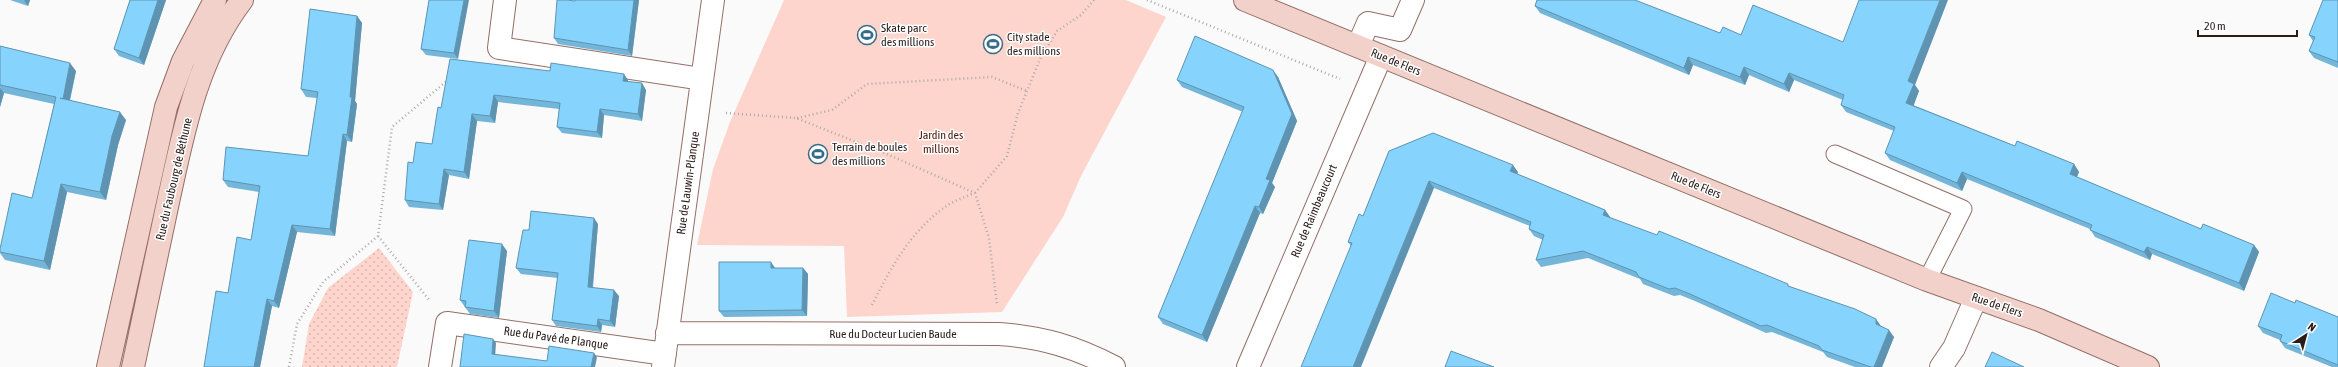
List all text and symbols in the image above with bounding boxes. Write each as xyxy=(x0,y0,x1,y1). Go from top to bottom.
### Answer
scale bar xyxy=(2198,12,2297,38)
text: 20 m xyxy=(2204,19,2226,33)
place label: Skate parc des millions xyxy=(881,21,934,49)
sports icon: Skate parc des millions xyxy=(856,24,878,46)
place label: City stade des millions xyxy=(1007,30,1060,58)
sports icon: City stade des millions xyxy=(982,33,1004,55)
street label: Rue de Flers xyxy=(1369,46,1423,78)
street label: Rue du Faubourg de Béthune xyxy=(153,116,195,242)
park label: Jardin des millions xyxy=(919,128,963,156)
street label: Rue de Lauwin-Planque xyxy=(674,131,702,235)
place label: Terrain de boules des millions xyxy=(832,140,907,168)
sports icon: Terrain de boules des millions xyxy=(807,143,829,165)
street label: Rue de Raimbeaucourt xyxy=(1288,162,1340,260)
street label: Rue de Flers xyxy=(1669,169,1723,201)
street label: Rue de Flers xyxy=(1970,290,2024,320)
north arrow xyxy=(2286,315,2326,355)
text: N xyxy=(2306,320,2318,334)
street label: Rue du Pavé de Planque xyxy=(503,324,609,352)
street label: Rue du Docteur Lucien Baude xyxy=(829,327,957,341)

